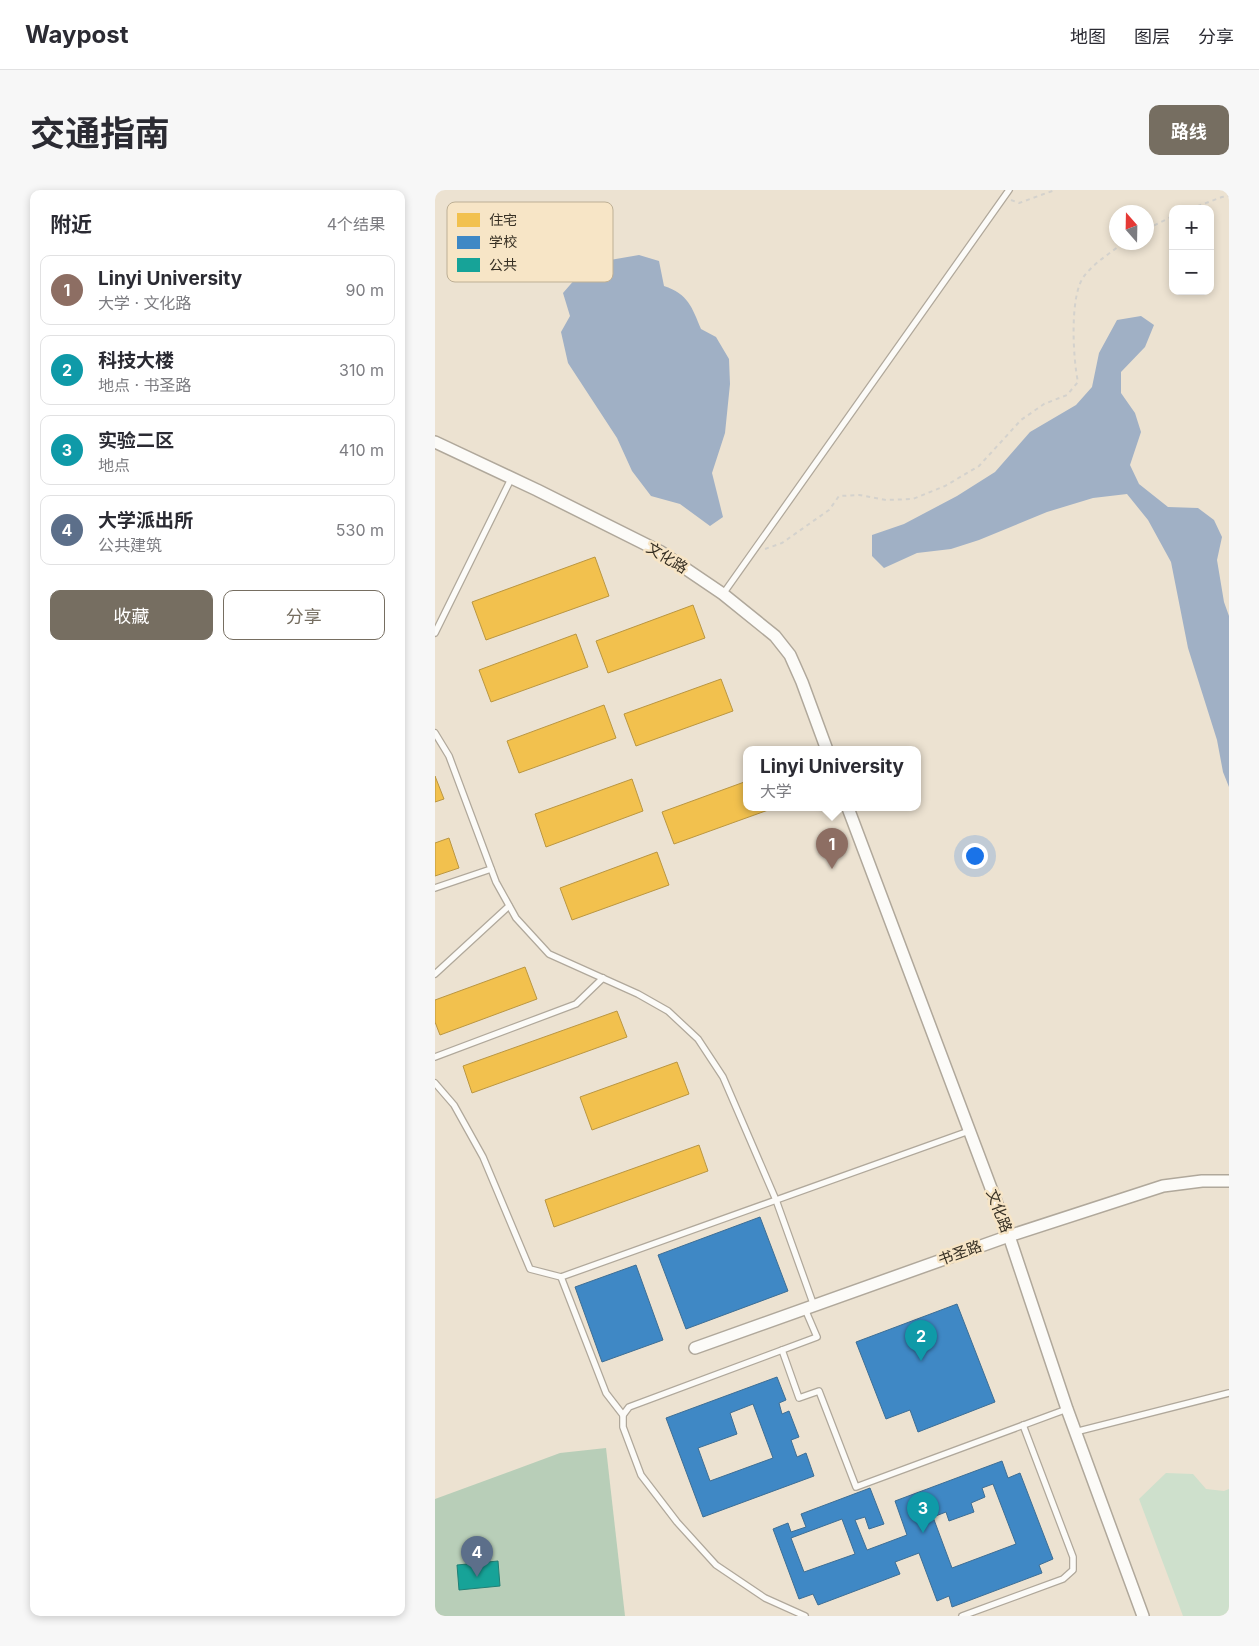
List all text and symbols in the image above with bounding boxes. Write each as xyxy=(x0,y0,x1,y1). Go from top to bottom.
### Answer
text: Waypost xyxy=(25,20,129,49)
text: 地图 xyxy=(1070,26,1106,47)
text: 图层 xyxy=(1134,26,1170,47)
text: 分享 xyxy=(1198,26,1234,47)
button: 路线 xyxy=(1149,105,1229,155)
text: 交通指南 xyxy=(30,112,170,154)
legend xyxy=(447,202,613,282)
north arrow xyxy=(1109,205,1154,250)
map controls xyxy=(1169,205,1214,295)
button: + xyxy=(1169,205,1214,250)
text: 住宅 xyxy=(489,211,517,228)
text: 附近 xyxy=(50,212,92,237)
text: 4个结果 xyxy=(327,214,385,234)
text: 学校 xyxy=(489,233,517,250)
button: − xyxy=(1169,250,1214,295)
text: 公共 xyxy=(489,256,517,273)
text: Linyi University xyxy=(98,267,242,290)
text: 1 xyxy=(64,280,70,300)
text: 90 m xyxy=(345,280,384,300)
text: 大学 · 文化路 xyxy=(98,293,192,313)
text: 科技大楼 xyxy=(98,349,174,372)
text: 2 xyxy=(62,360,72,380)
text: 310 m xyxy=(339,360,384,380)
text: 地点 · 书圣路 xyxy=(98,375,192,395)
text: 实验二区 xyxy=(98,429,174,452)
text: 3 xyxy=(62,440,72,460)
text: 410 m xyxy=(339,440,384,460)
text: 地点 xyxy=(98,455,130,475)
text: 大学派出所 xyxy=(98,509,193,532)
text: 4 xyxy=(62,520,72,540)
text: 530 m xyxy=(336,520,384,540)
text: 公共建筑 xyxy=(98,535,162,555)
street label: 文化路 xyxy=(643,538,691,577)
button: 收藏 xyxy=(50,590,213,640)
button: 分享 xyxy=(223,590,385,640)
popup xyxy=(743,746,921,811)
text: Linyi University xyxy=(760,755,904,778)
text: 大学 xyxy=(760,781,792,801)
pin: 1 xyxy=(816,828,848,869)
your location xyxy=(962,843,988,869)
street label: 文化路 xyxy=(983,1186,1016,1235)
street label: 书圣路 xyxy=(935,1236,984,1269)
pin: 2 xyxy=(905,1320,937,1361)
pin: 3 xyxy=(907,1492,939,1533)
pin: 4 xyxy=(461,1536,493,1577)

